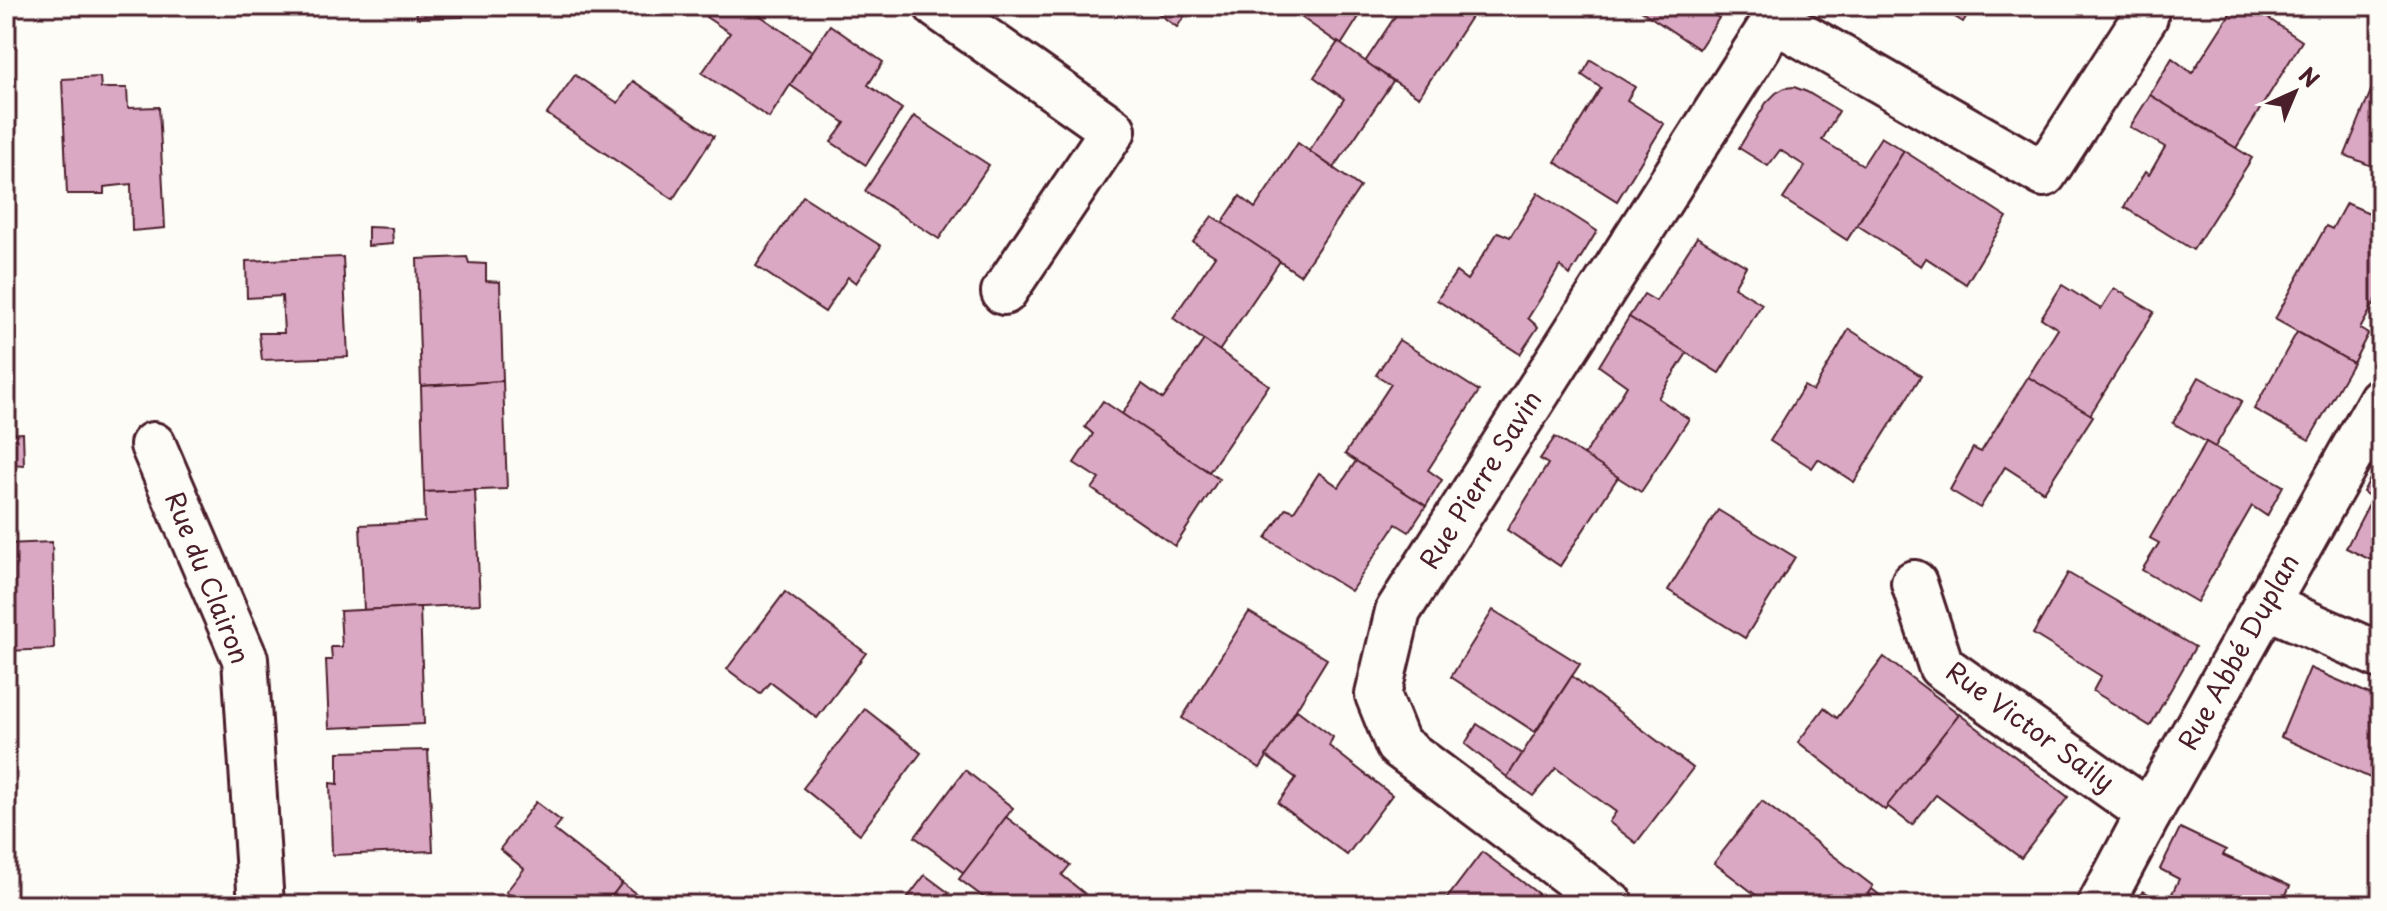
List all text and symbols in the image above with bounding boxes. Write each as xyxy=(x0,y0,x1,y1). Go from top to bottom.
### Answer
north arrow xyxy=(2255,52,2335,132)
text: N xyxy=(2292,59,2328,94)
street label: Rue Pierre Savin xyxy=(1409,382,1550,576)
street label: Rue du Clairon xyxy=(156,485,261,669)
street label: Rue Abbé Duplan xyxy=(2168,546,2308,757)
street label: Rue Victor Saily xyxy=(1939,651,2123,800)

